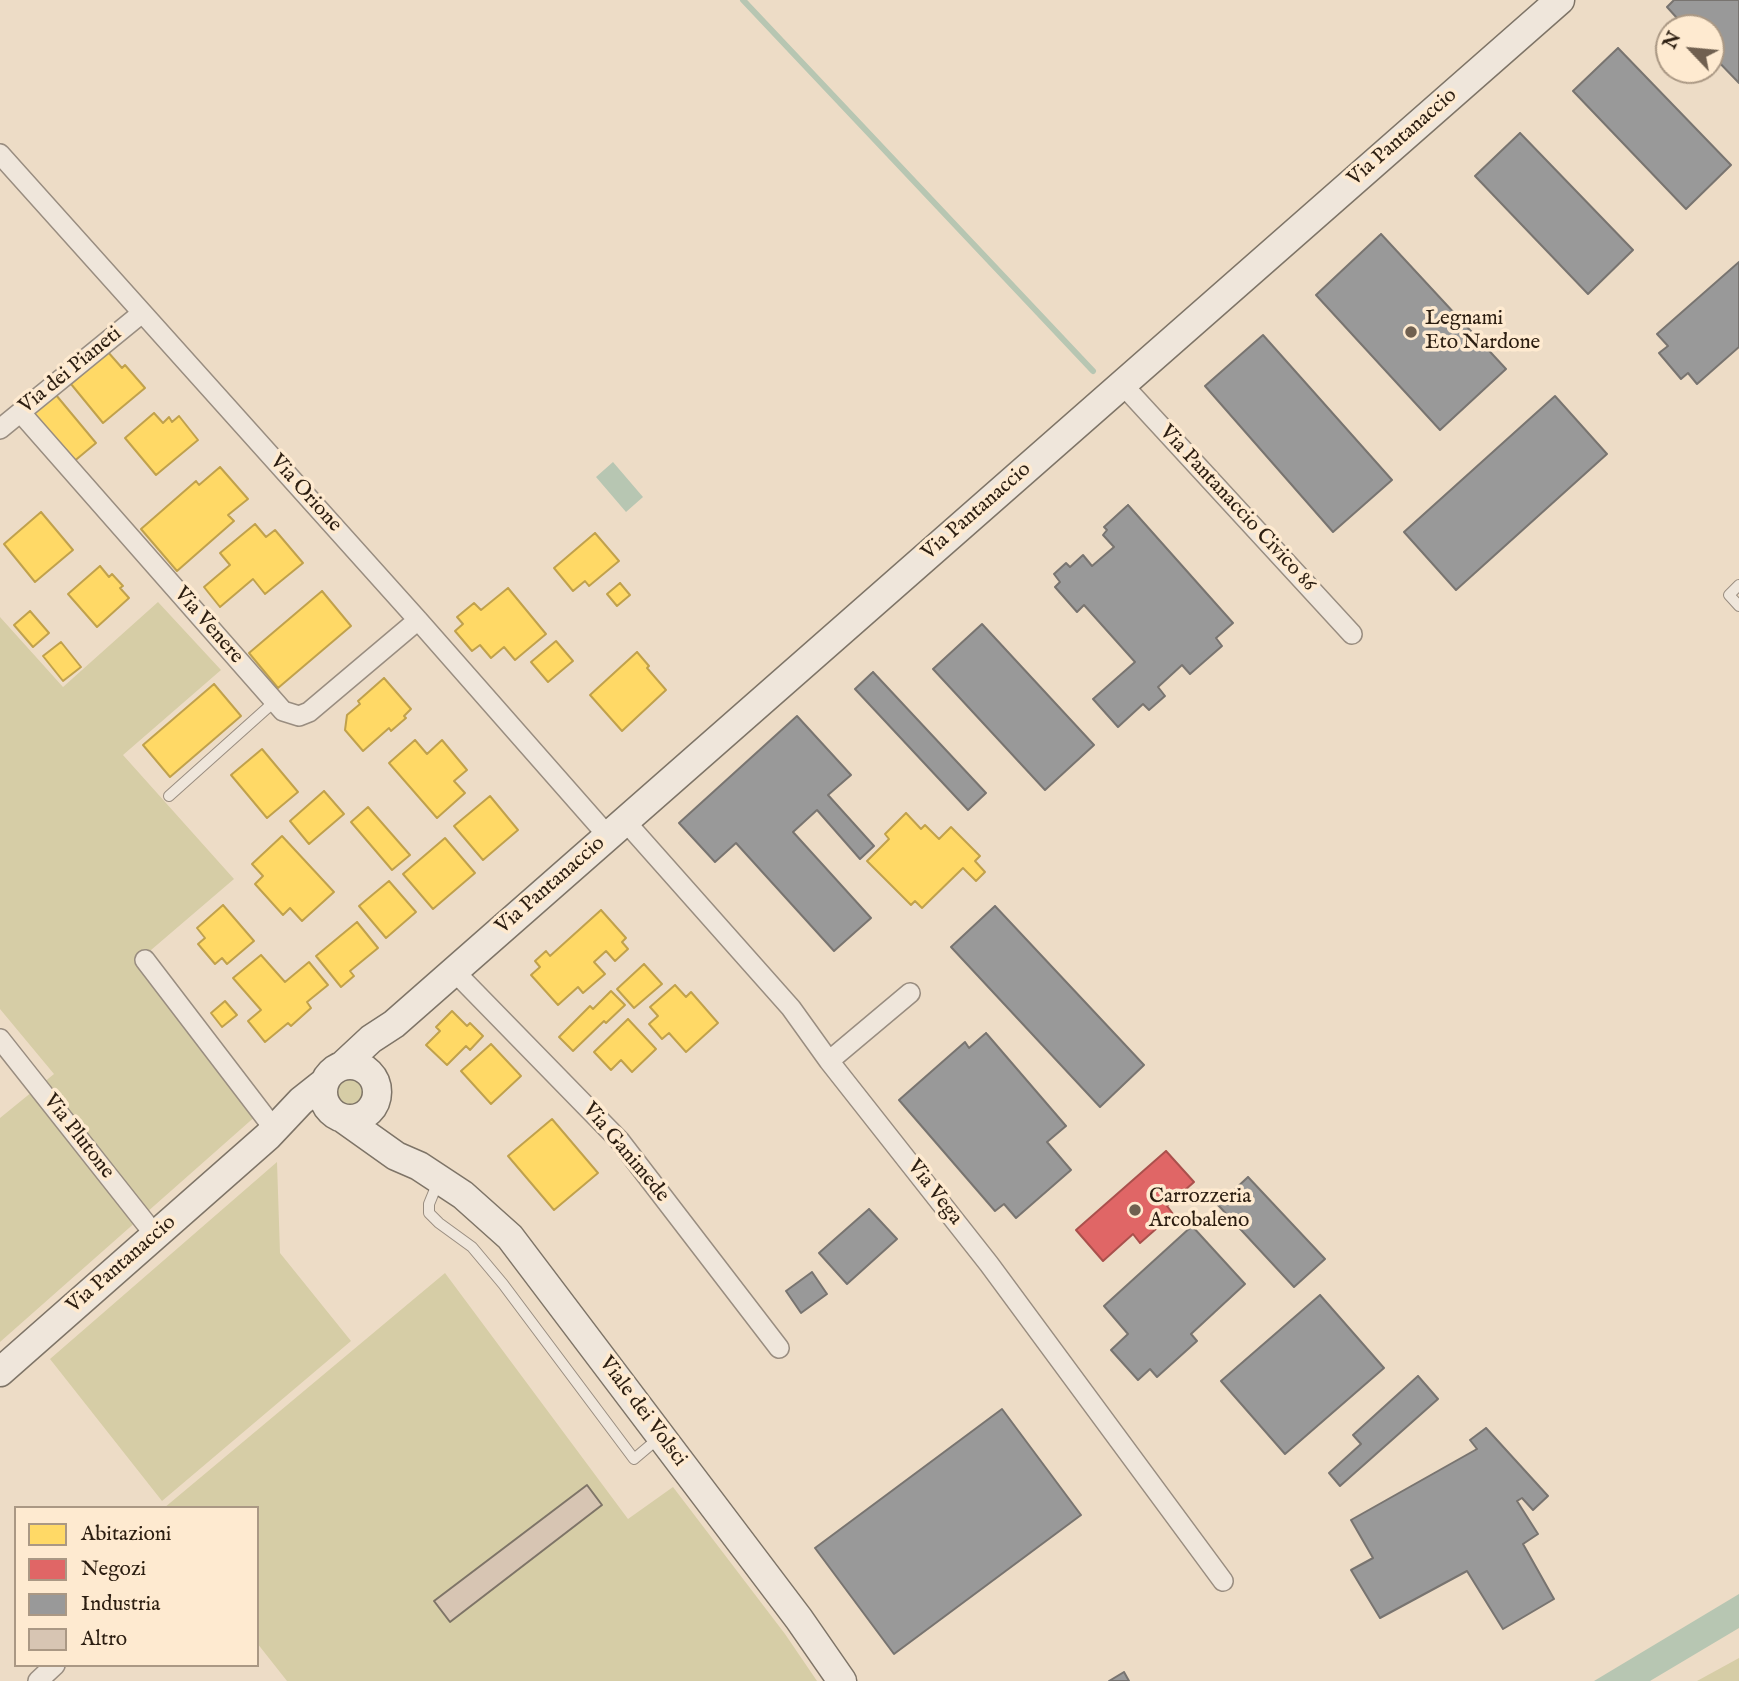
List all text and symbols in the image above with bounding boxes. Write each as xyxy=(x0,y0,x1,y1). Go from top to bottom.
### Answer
north arrow xyxy=(1655,14,1725,84)
text: N xyxy=(1659,28,1687,53)
street label: Via Pantanaccio xyxy=(1343,84,1463,192)
place label: Legnami Eto Nardone xyxy=(1425,307,1540,357)
street label: Via dei Pianeti xyxy=(15,322,127,420)
marker: Legnami Eto Nardone xyxy=(1403,324,1419,340)
street label: Via Pantanaccio Civico 86 xyxy=(1153,421,1321,597)
street label: Via Orione xyxy=(264,450,346,538)
street label: Via Pantanaccio xyxy=(917,458,1037,566)
street label: Via Venere xyxy=(168,582,248,670)
street label: Via Pantanaccio xyxy=(491,832,611,940)
street label: Via Plutone xyxy=(37,1089,119,1185)
street label: Via Ganimede xyxy=(576,1098,674,1208)
street label: Via Vega xyxy=(901,1155,967,1231)
place label: Carrozzeria Arcobaleno xyxy=(1149,1185,1251,1235)
marker: Carrozzeria Arcobaleno xyxy=(1127,1202,1143,1218)
street label: Via Pantanaccio xyxy=(62,1211,182,1319)
street label: Viale dei Volsci xyxy=(593,1352,691,1472)
legend xyxy=(14,1506,259,1667)
text: Abitazioni xyxy=(81,1521,171,1548)
text: Negozi xyxy=(81,1556,146,1583)
text: Industria xyxy=(81,1591,160,1618)
text: Altro xyxy=(81,1626,127,1653)

